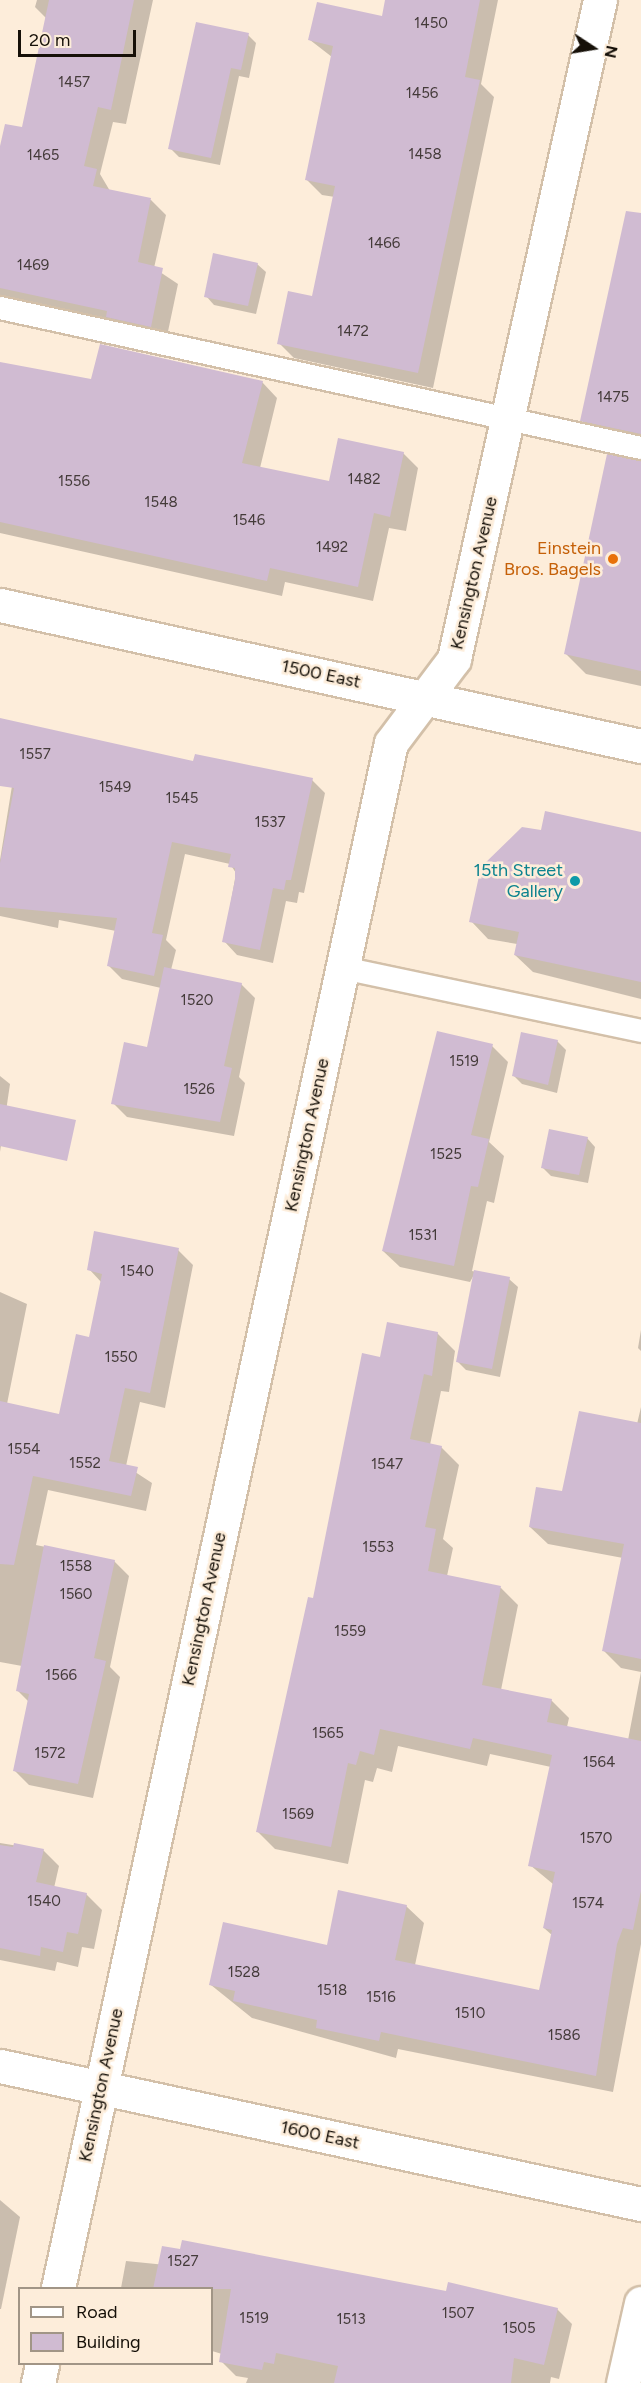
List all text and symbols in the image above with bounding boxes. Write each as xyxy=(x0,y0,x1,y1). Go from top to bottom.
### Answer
house number: 1450 xyxy=(414,15,448,33)
scale bar xyxy=(21,18,140,56)
north arrow xyxy=(563,18,623,78)
text: 20 m xyxy=(29,29,70,51)
text: N xyxy=(601,44,622,60)
house number: 1457 xyxy=(58,74,90,92)
house number: 1456 xyxy=(406,85,438,103)
house number: 1458 xyxy=(408,146,442,164)
house number: 1465 xyxy=(27,147,59,165)
house number: 1466 xyxy=(368,235,400,253)
house number: 1469 xyxy=(17,257,49,275)
house number: 1472 xyxy=(337,323,369,341)
house number: 1475 xyxy=(597,389,629,407)
house number: 1482 xyxy=(347,471,381,489)
house number: 1556 xyxy=(58,473,90,491)
house number: 1548 xyxy=(144,494,178,512)
street label: Kensington Avenue xyxy=(446,494,502,652)
house number: 1546 xyxy=(233,512,265,530)
place label: Einstein Bros. Bagels xyxy=(504,538,601,580)
house number: 1492 xyxy=(316,539,348,557)
marker: Einstein Bros. Bagels xyxy=(606,552,620,566)
street label: 1500 East xyxy=(279,655,363,693)
house number: 1557 xyxy=(19,746,51,764)
house number: 1549 xyxy=(99,779,131,797)
house number: 1545 xyxy=(166,790,198,808)
house number: 1537 xyxy=(254,814,286,832)
place label: 15th Street Gallery xyxy=(474,860,563,902)
marker: 15th Street Gallery xyxy=(568,874,582,888)
house number: 1520 xyxy=(181,992,213,1010)
house number: 1519 xyxy=(449,1053,479,1071)
street label: Kensington Avenue xyxy=(280,1056,334,1214)
house number: 1526 xyxy=(183,1081,215,1099)
house number: 1525 xyxy=(430,1146,462,1164)
house number: 1531 xyxy=(408,1227,438,1245)
house number: 1540 xyxy=(120,1263,154,1281)
house number: 1550 xyxy=(104,1349,138,1367)
house number: 1554 xyxy=(8,1441,40,1459)
house number: 1552 xyxy=(69,1455,101,1473)
house number: 1547 xyxy=(371,1456,403,1474)
street label: Kensington Avenue xyxy=(177,1530,231,1688)
house number: 1553 xyxy=(362,1539,394,1557)
house number: 1558 xyxy=(60,1558,92,1576)
house number: 1560 xyxy=(60,1586,92,1604)
house number: 1559 xyxy=(334,1623,366,1641)
house number: 1566 xyxy=(45,1667,77,1685)
house number: 1565 xyxy=(312,1725,344,1743)
house number: 1572 xyxy=(34,1745,66,1763)
house number: 1564 xyxy=(583,1754,615,1772)
house number: 1569 xyxy=(282,1806,314,1824)
house number: 1570 xyxy=(580,1830,612,1848)
house number: 1540 xyxy=(27,1893,61,1911)
house number: 1574 xyxy=(572,1895,604,1913)
house number: 1528 xyxy=(228,1964,260,1982)
house number: 1518 xyxy=(317,1982,347,2000)
house number: 1516 xyxy=(366,1989,396,2007)
house number: 1510 xyxy=(455,2005,485,2023)
street label: Kensington Avenue xyxy=(74,2006,128,2164)
house number: 1586 xyxy=(548,2027,580,2045)
street label: 1600 East xyxy=(279,2116,361,2154)
house number: 1527 xyxy=(167,2253,199,2271)
legend xyxy=(18,2287,213,2365)
text: Road xyxy=(76,2301,117,2323)
house number: 1507 xyxy=(442,2305,474,2323)
house number: 1519 xyxy=(239,2310,269,2328)
house number: 1513 xyxy=(336,2311,366,2329)
house number: 1505 xyxy=(502,2320,536,2338)
text: Building xyxy=(76,2331,141,2353)

